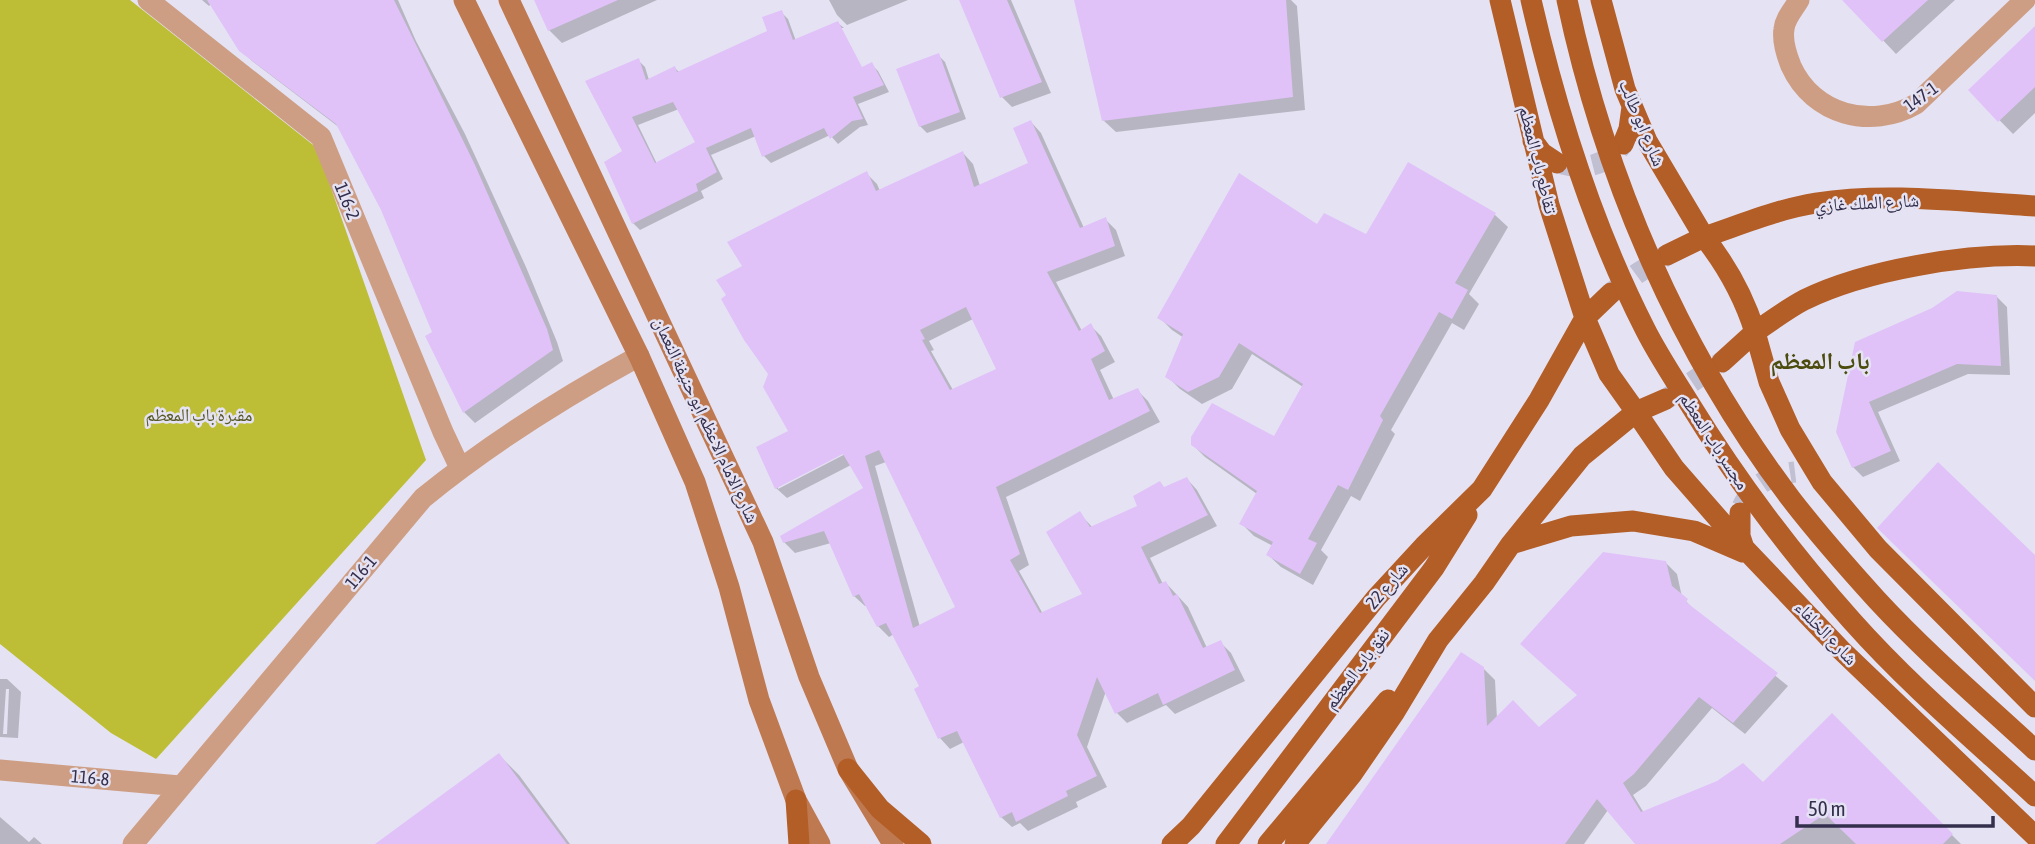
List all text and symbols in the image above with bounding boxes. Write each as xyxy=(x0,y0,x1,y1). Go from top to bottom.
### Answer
street label: شارع ابو طالب xyxy=(1614,76,1670,170)
street label: 147-1 xyxy=(1899,77,1942,116)
street label: تقاطع باب المعظم xyxy=(1513,104,1562,216)
street label: 116-2 xyxy=(331,179,364,223)
street label: شارع الملك غازي xyxy=(1814,189,1920,220)
street label: شارع الامام الاعظم ابو حنيفة النعمان xyxy=(648,314,763,527)
district label: باب المعظم xyxy=(1770,347,1870,377)
street label: مجسر باب المعظم xyxy=(1674,388,1754,494)
park label: مقبرة باب المعظم xyxy=(145,404,253,427)
street label: 116-1 xyxy=(341,551,381,593)
street label: شارع 22 xyxy=(1361,559,1413,613)
street label: شارع الخلفاء xyxy=(1790,596,1862,670)
street label: نفق باب المعظم xyxy=(1319,624,1395,714)
street label: 116-8 xyxy=(70,765,110,790)
scale bar xyxy=(1797,784,1993,828)
text: 50 m xyxy=(1808,796,1846,820)

